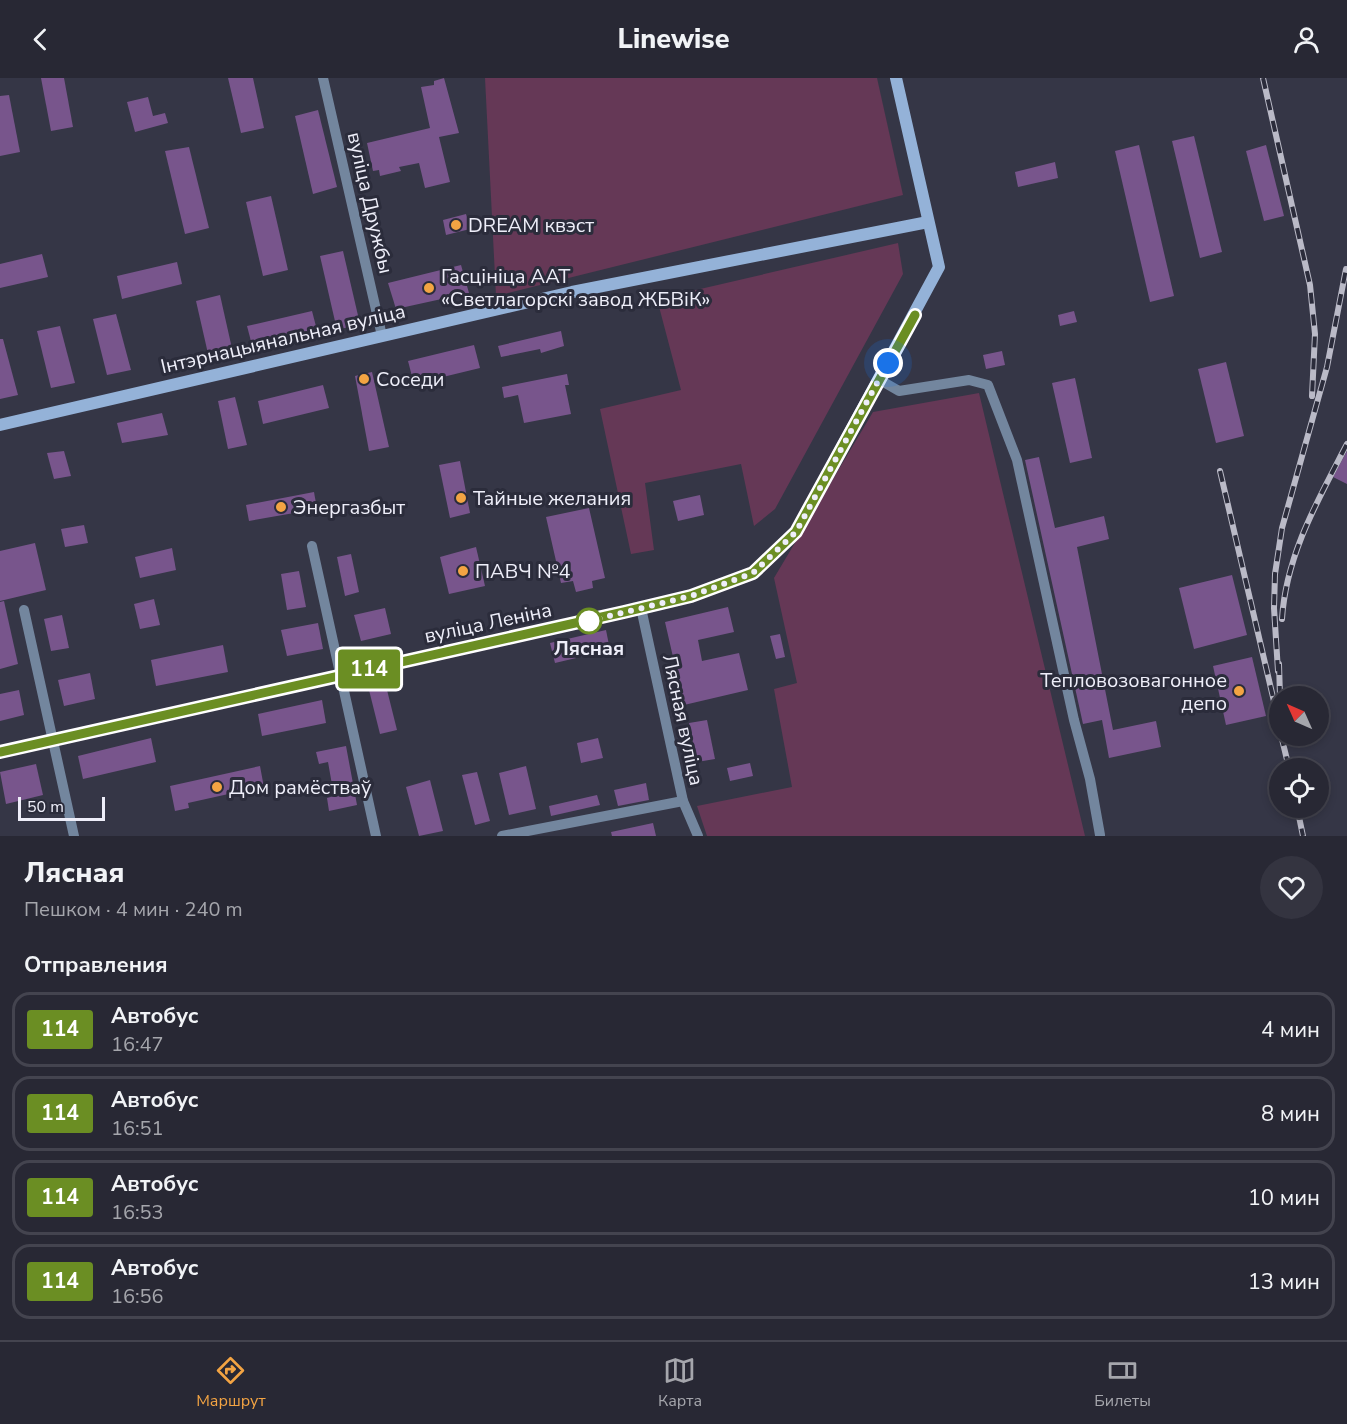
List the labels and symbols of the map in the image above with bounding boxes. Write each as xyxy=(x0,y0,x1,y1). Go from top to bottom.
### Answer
street label: вуліца Дружбы xyxy=(341,130,399,276)
place label: DREAM квэст xyxy=(468,212,594,239)
marker: DREAM квэст xyxy=(449,218,463,232)
place label: Гасцініца ААТ «Светлагорскі завод ЖБВіК» xyxy=(441,263,710,313)
marker: Гасцініца ААТ «Светлагорскі завод ЖБВіК» xyxy=(422,281,436,295)
street label: Інтэрнацыянальная вуліца xyxy=(158,298,408,380)
your location xyxy=(873,348,903,378)
place label: Соседи xyxy=(376,366,444,393)
marker: Соседи xyxy=(357,372,371,386)
place label: Тайные желания xyxy=(473,485,631,512)
marker: Тайные желания xyxy=(454,491,468,505)
place label: Энергазбыт xyxy=(293,494,405,521)
marker: Энергазбыт xyxy=(274,500,288,514)
place label: ПАВЧ №4 xyxy=(475,558,570,585)
marker: ПАВЧ №4 xyxy=(456,564,470,578)
street label: вуліца Леніна xyxy=(422,596,554,650)
marker: Лясная xyxy=(576,608,602,634)
place label: Лясная xyxy=(554,635,624,662)
line badge: 114 xyxy=(334,650,404,688)
street label: Лясная вуліца xyxy=(656,652,710,788)
place label: Тепловозовагонное депо xyxy=(1040,667,1227,717)
marker: Тепловозовагонное депо xyxy=(1232,684,1246,698)
north arrow xyxy=(1269,686,1329,746)
place label: Дом рамёстваў xyxy=(229,774,372,801)
marker: Дом рамёстваў xyxy=(210,780,224,794)
scale bar xyxy=(18,794,105,822)

